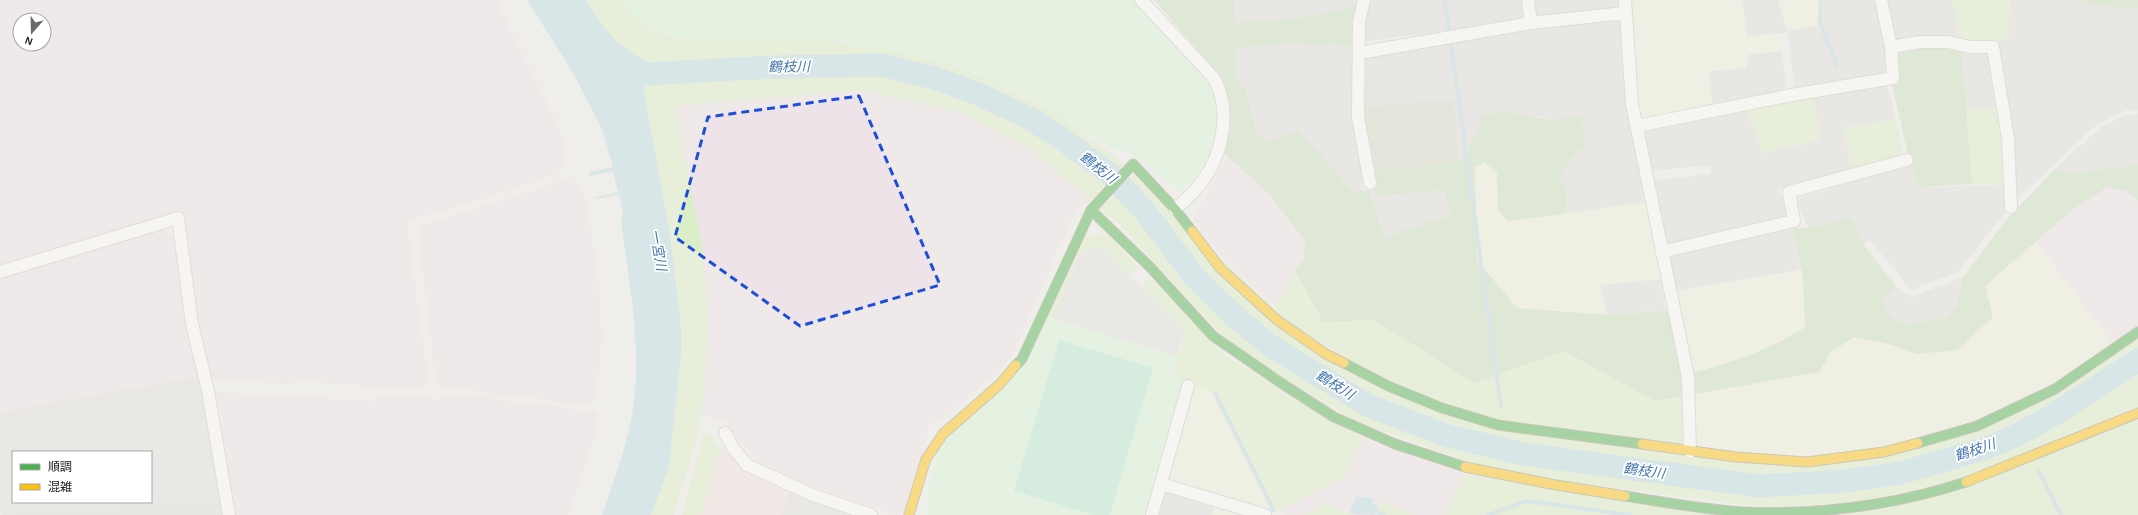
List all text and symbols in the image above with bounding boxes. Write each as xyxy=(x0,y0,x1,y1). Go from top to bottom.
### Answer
north arrow xyxy=(12,12,52,52)
text: N xyxy=(23,33,35,48)
water label: 鶴枝川 xyxy=(768,58,812,76)
water label: 鶴枝川 xyxy=(1076,148,1121,189)
water label: 一宮川 xyxy=(646,228,670,274)
water label: 鶴枝川 xyxy=(1313,367,1359,404)
water label: 鶴枝川 xyxy=(1952,435,2000,465)
legend xyxy=(12,451,152,503)
text: 順調 xyxy=(48,460,72,474)
water label: 鶴枝川 xyxy=(1622,460,1668,483)
text: 混雑 xyxy=(48,480,72,494)

